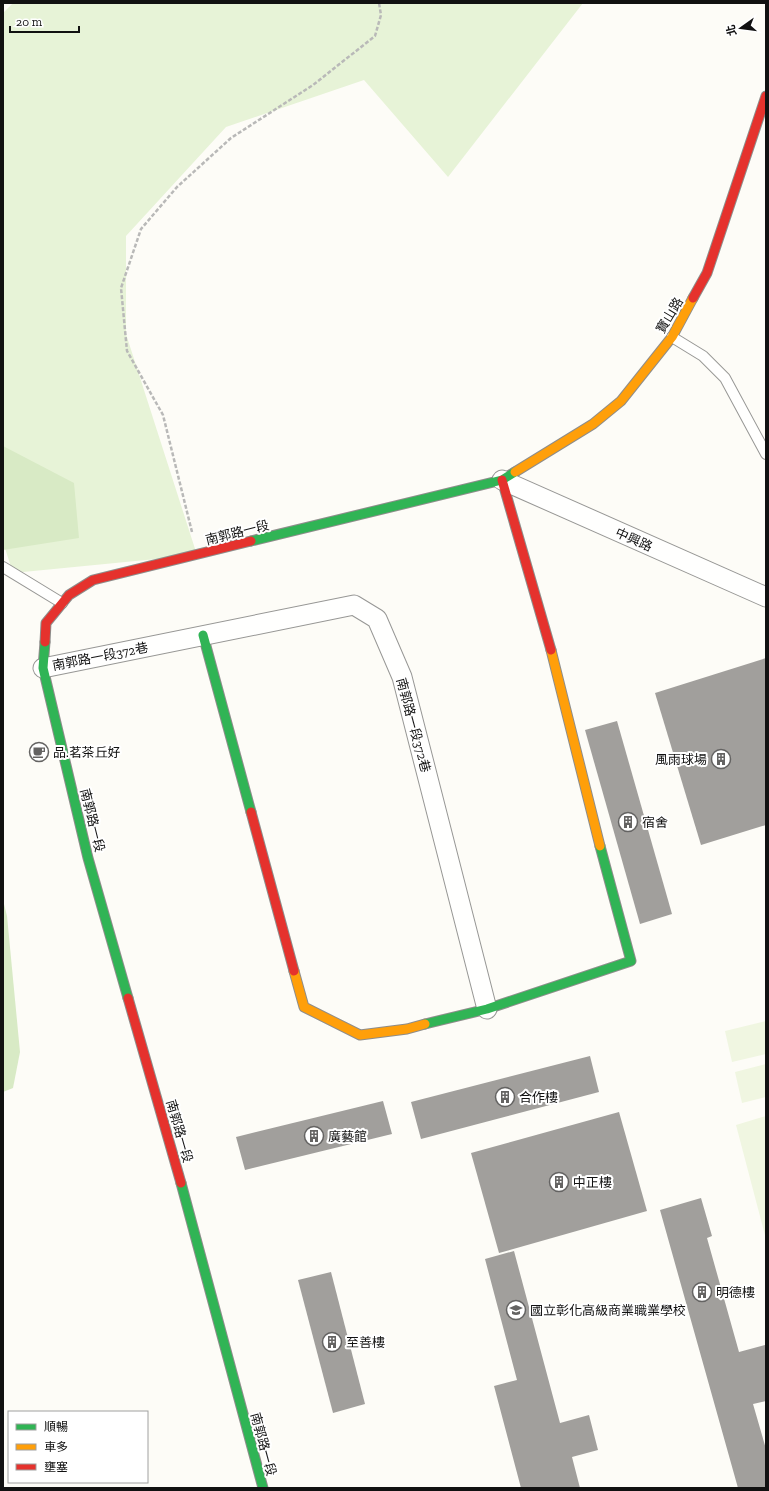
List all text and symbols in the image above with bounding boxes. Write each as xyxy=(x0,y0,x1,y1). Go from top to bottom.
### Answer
scale bar xyxy=(10,8,79,34)
north arrow xyxy=(721,8,761,48)
text: 20 m xyxy=(16,15,43,29)
text: 北 xyxy=(724,23,739,37)
street label: 寶山路 xyxy=(653,295,686,336)
street label: 南郭路一段 xyxy=(204,517,270,548)
street label: 中興路 xyxy=(613,525,655,554)
street label: 南郭路一段372巷 xyxy=(51,640,149,673)
street label: 南郭路一段372巷 xyxy=(394,676,433,774)
cafe icon: 品.茗茶丘好 xyxy=(28,741,50,763)
place label: 品.茗茶丘好 xyxy=(53,745,121,760)
building icon: 風雨球場 xyxy=(710,748,732,770)
place label: 風雨球場 xyxy=(655,752,707,767)
street label: 南郭路一段 xyxy=(77,787,108,853)
building icon: 宿舍 xyxy=(617,811,639,833)
place label: 宿舍 xyxy=(642,815,668,830)
building icon: 合作樓 xyxy=(494,1086,516,1108)
place label: 合作樓 xyxy=(519,1090,558,1105)
street label: 南郭路一段 xyxy=(163,1098,196,1164)
building icon: 廣藝館 xyxy=(303,1125,325,1147)
place label: 廣藝館 xyxy=(328,1129,367,1144)
building icon: 中正樓 xyxy=(548,1171,570,1193)
place label: 中正樓 xyxy=(573,1175,612,1190)
building icon: 明德樓 xyxy=(691,1281,713,1303)
place label: 明德樓 xyxy=(716,1285,755,1300)
school or university icon: 國立彰化高級商業職業學校 xyxy=(505,1299,527,1321)
place label: 國立彰化高級商業職業學校 xyxy=(530,1303,686,1318)
building icon: 至善樓 xyxy=(321,1331,343,1353)
place label: 至善樓 xyxy=(346,1335,385,1350)
legend xyxy=(8,1411,148,1483)
street label: 南郭路一段 xyxy=(248,1411,279,1477)
text: 順暢 xyxy=(44,1420,68,1434)
text: 車多 xyxy=(44,1440,68,1454)
text: 壅塞 xyxy=(44,1460,68,1474)

